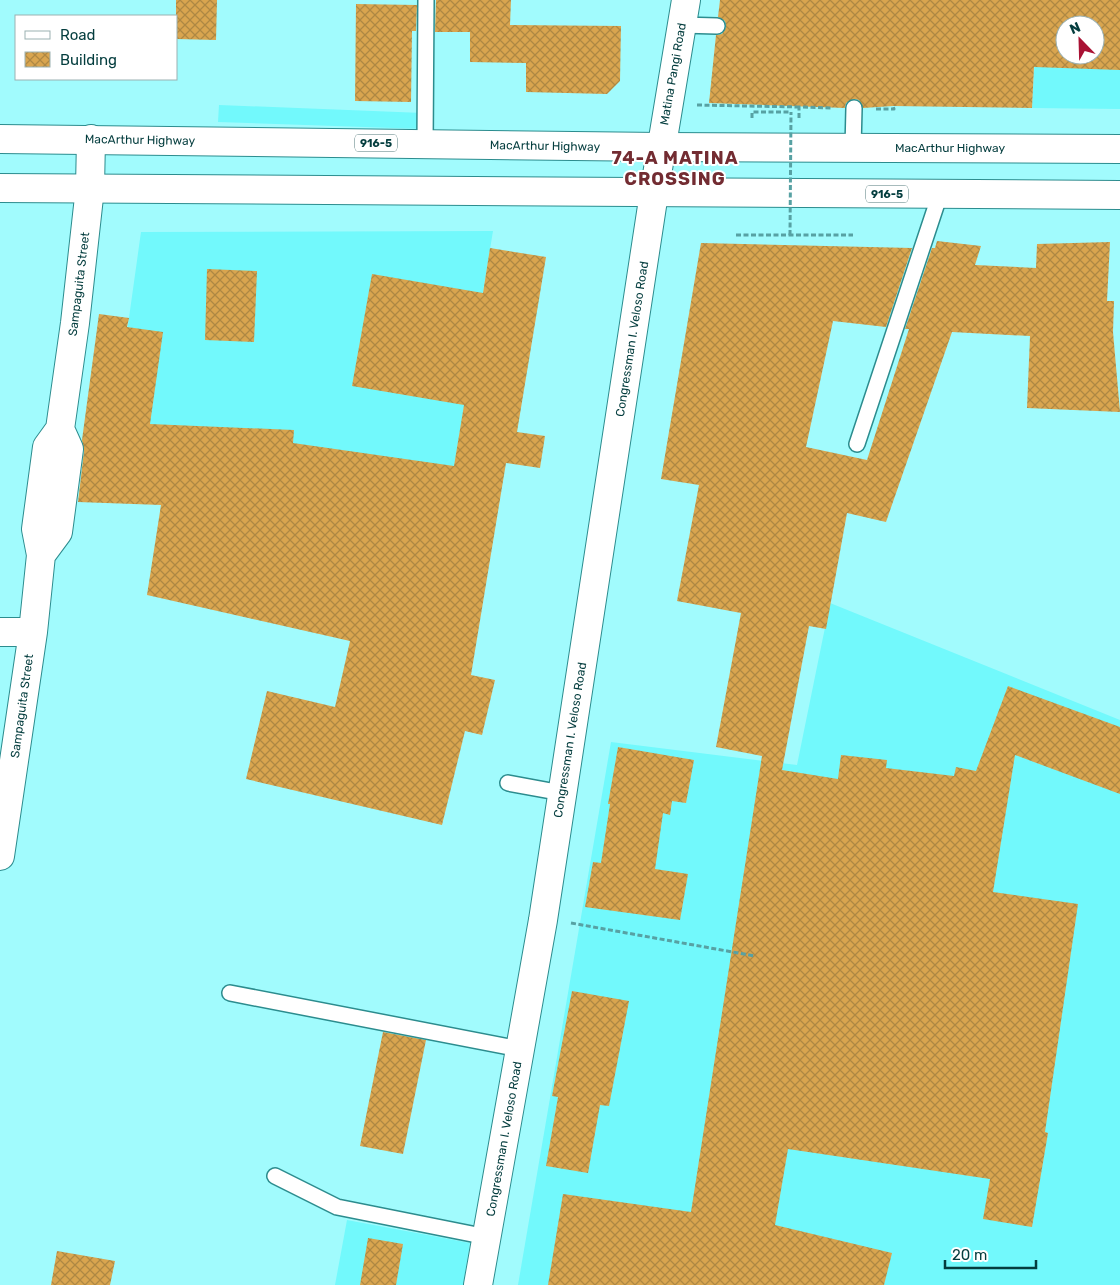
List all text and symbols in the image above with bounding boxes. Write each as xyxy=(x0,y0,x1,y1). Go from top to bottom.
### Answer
legend xyxy=(15,15,178,80)
north arrow xyxy=(1055,15,1105,65)
text: N xyxy=(1067,19,1083,38)
street label: Matina Pangi Road xyxy=(657,22,689,126)
text: Road xyxy=(60,26,96,44)
text: Building xyxy=(60,51,117,69)
street label: MacArthur Highway xyxy=(85,132,196,148)
road number: 916-5 xyxy=(355,134,397,152)
street label: MacArthur Highway xyxy=(490,138,601,154)
street label: MacArthur Highway xyxy=(895,141,1005,155)
district label: 74-A MATINA CROSSING xyxy=(611,147,739,190)
road number: 916-5 xyxy=(866,185,908,202)
street label: Sampaguita Street xyxy=(66,231,92,337)
street label: Congressman I. Veloso Road xyxy=(613,260,651,418)
street label: Sampaguita Street xyxy=(8,653,36,759)
street label: Congressman I. Veloso Road xyxy=(551,661,589,819)
street label: Congressman I. Veloso Road xyxy=(483,1060,525,1218)
scale bar xyxy=(945,1238,1036,1270)
text: 20 m xyxy=(952,1246,987,1264)

